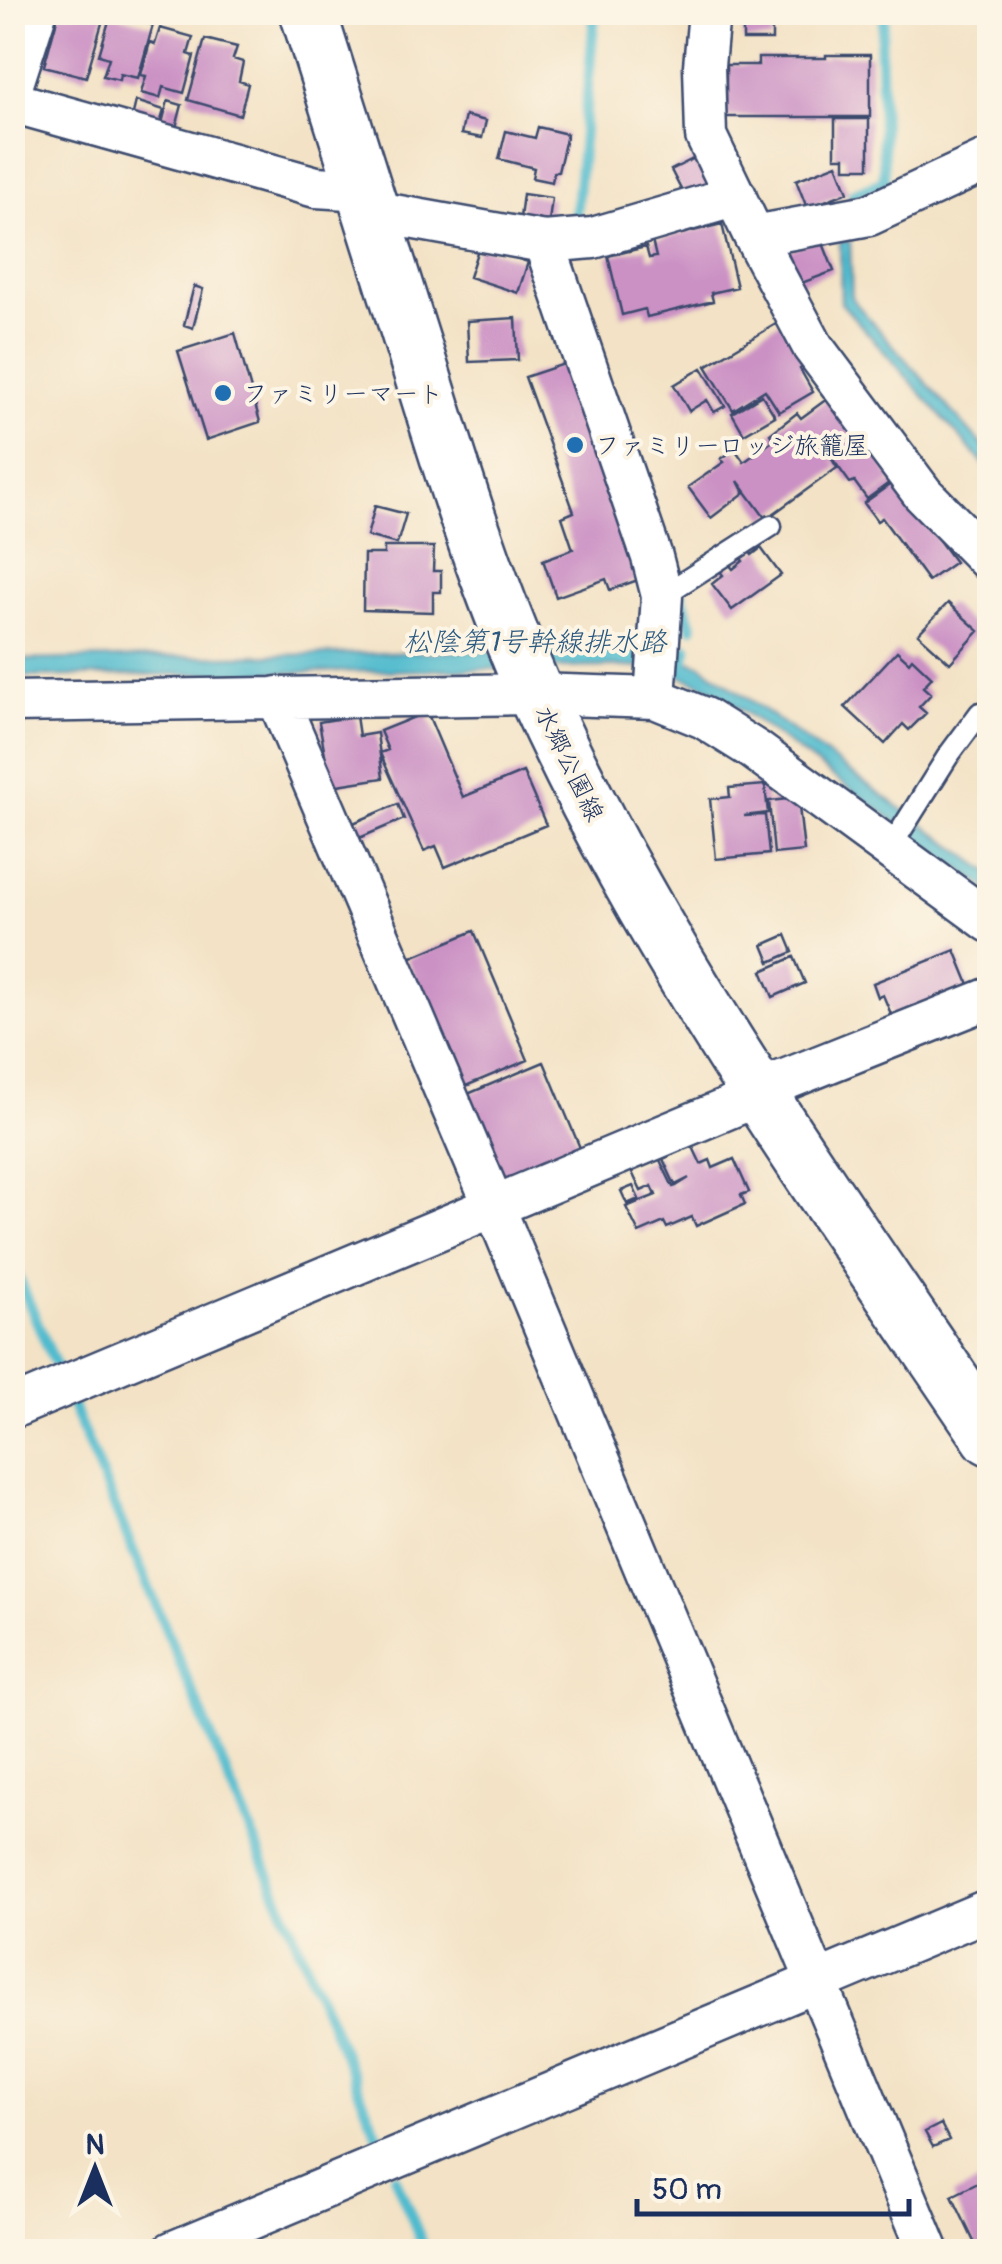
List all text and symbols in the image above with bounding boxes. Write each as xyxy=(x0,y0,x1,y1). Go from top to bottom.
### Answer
place label: ファミリーマート xyxy=(243,379,444,410)
marker: ファミリーマート xyxy=(212,382,234,404)
place label: ファミリーロッジ旅籠屋 xyxy=(595,431,869,462)
marker: ファミリーロッジ旅籠屋 xyxy=(564,434,586,456)
water label: 松陰第1号幹線排水路 xyxy=(404,625,668,660)
street label: 水郷公園線 xyxy=(527,701,610,827)
north arrow xyxy=(45,2119,145,2219)
text: N xyxy=(86,2128,104,2163)
scale bar xyxy=(637,2154,910,2216)
text: 50 m xyxy=(652,2171,722,2208)

